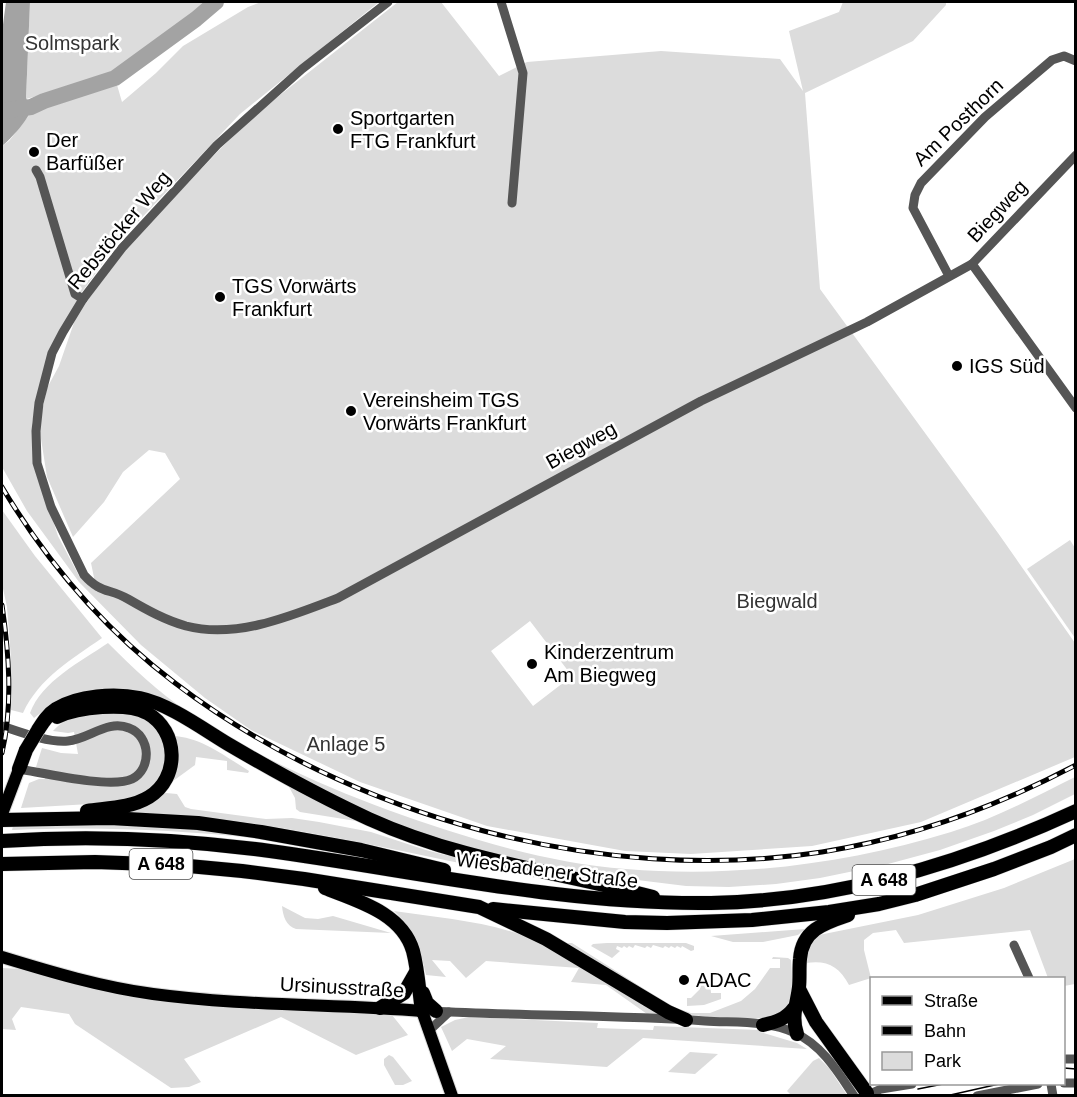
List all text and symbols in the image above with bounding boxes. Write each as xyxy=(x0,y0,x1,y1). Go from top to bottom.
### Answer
park label: Solmspark xyxy=(25,32,120,54)
street label: Am Posthorn xyxy=(909,74,1007,170)
place label: Sportgarten FTG Frankfurt xyxy=(350,107,476,152)
marker: Sportgarten FTG Frankfurt xyxy=(331,122,345,136)
place label: Der Barfüßer xyxy=(46,129,124,174)
marker: Der Barfüßer xyxy=(27,145,41,159)
street label: Rebstöcker Weg xyxy=(63,166,175,294)
street label: Biegweg xyxy=(963,175,1031,247)
place label: TGS Vorwärts Frankfurt xyxy=(232,275,356,320)
marker: TGS Vorwärts Frankfurt xyxy=(213,290,227,304)
place label: IGS Süd xyxy=(969,355,1045,377)
marker: IGS Süd xyxy=(950,359,964,373)
place label: Vereinsheim TGS Vorwärts Frankfurt xyxy=(363,389,527,434)
marker: Vereinsheim TGS Vorwärts Frankfurt xyxy=(344,404,358,418)
street label: Biegweg xyxy=(542,417,620,473)
park label: Biegwald xyxy=(736,590,818,612)
place label: Kinderzentrum Am Biegweg xyxy=(544,641,674,686)
marker: Kinderzentrum Am Biegweg xyxy=(525,657,539,671)
park label: Anlage 5 xyxy=(307,733,385,755)
street label: Wiesbadener Straße xyxy=(455,848,639,892)
road number: A 648 xyxy=(130,849,192,879)
road number: A 648 xyxy=(852,865,916,895)
place label: ADAC xyxy=(696,969,752,991)
street label: Ursinusstraße xyxy=(279,973,405,1001)
marker: ADAC xyxy=(677,973,691,987)
legend xyxy=(870,977,1065,1085)
text: Straße xyxy=(924,991,978,1011)
text: Bahn xyxy=(924,1021,966,1041)
text: Park xyxy=(924,1051,962,1071)

